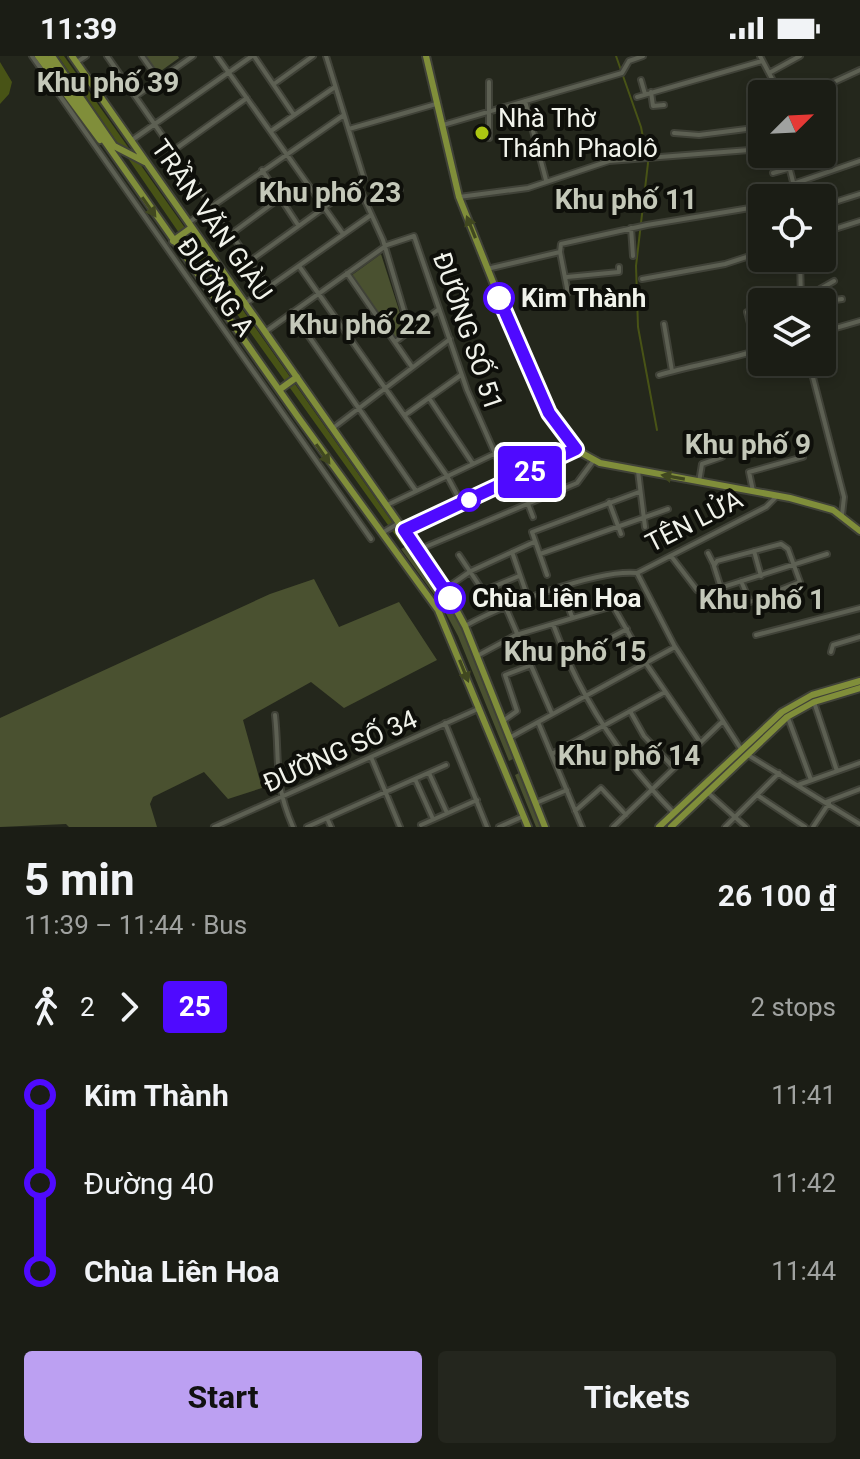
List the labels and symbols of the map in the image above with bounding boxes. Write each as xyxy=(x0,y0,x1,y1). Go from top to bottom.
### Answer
district label: Khu phố 39 xyxy=(37,66,179,99)
north arrow xyxy=(748,80,836,168)
place label: Nhà Thờ Thánh Phaolô xyxy=(498,103,658,163)
marker: Nhà Thờ Thánh Phaolô xyxy=(473,124,491,142)
street label: TRẦN VĂN GIÀU xyxy=(145,133,280,306)
district label: Khu phố 23 xyxy=(259,176,401,209)
district label: Khu phố 11 xyxy=(555,183,697,216)
one-way arrow xyxy=(141,196,157,218)
one-way arrow xyxy=(464,215,477,239)
street label: ĐƯỜNG A xyxy=(171,232,261,342)
street label: ĐƯỜNG SỐ 51 xyxy=(427,247,511,414)
marker: Kim Thành xyxy=(484,283,514,313)
place label: Kim Thành xyxy=(521,283,646,313)
district label: Khu phố 22 xyxy=(289,308,431,341)
district label: Khu phố 9 xyxy=(685,428,811,461)
one-way arrow xyxy=(315,443,331,464)
line badge: 25 xyxy=(494,446,566,498)
one-way arrow xyxy=(660,470,685,483)
street label: TÊN LỬA xyxy=(640,482,747,558)
unlabelled marker xyxy=(458,489,480,511)
marker: Chùa Liên Hoa xyxy=(435,583,465,613)
place label: Chùa Liên Hoa xyxy=(472,583,642,613)
district label: Khu phố 1 xyxy=(699,583,825,616)
district label: Khu phố 15 xyxy=(504,635,646,668)
one-way arrow xyxy=(458,659,471,683)
street label: ĐƯỜNG SỐ 34 xyxy=(258,702,422,798)
district label: Khu phố 14 xyxy=(558,739,700,772)

